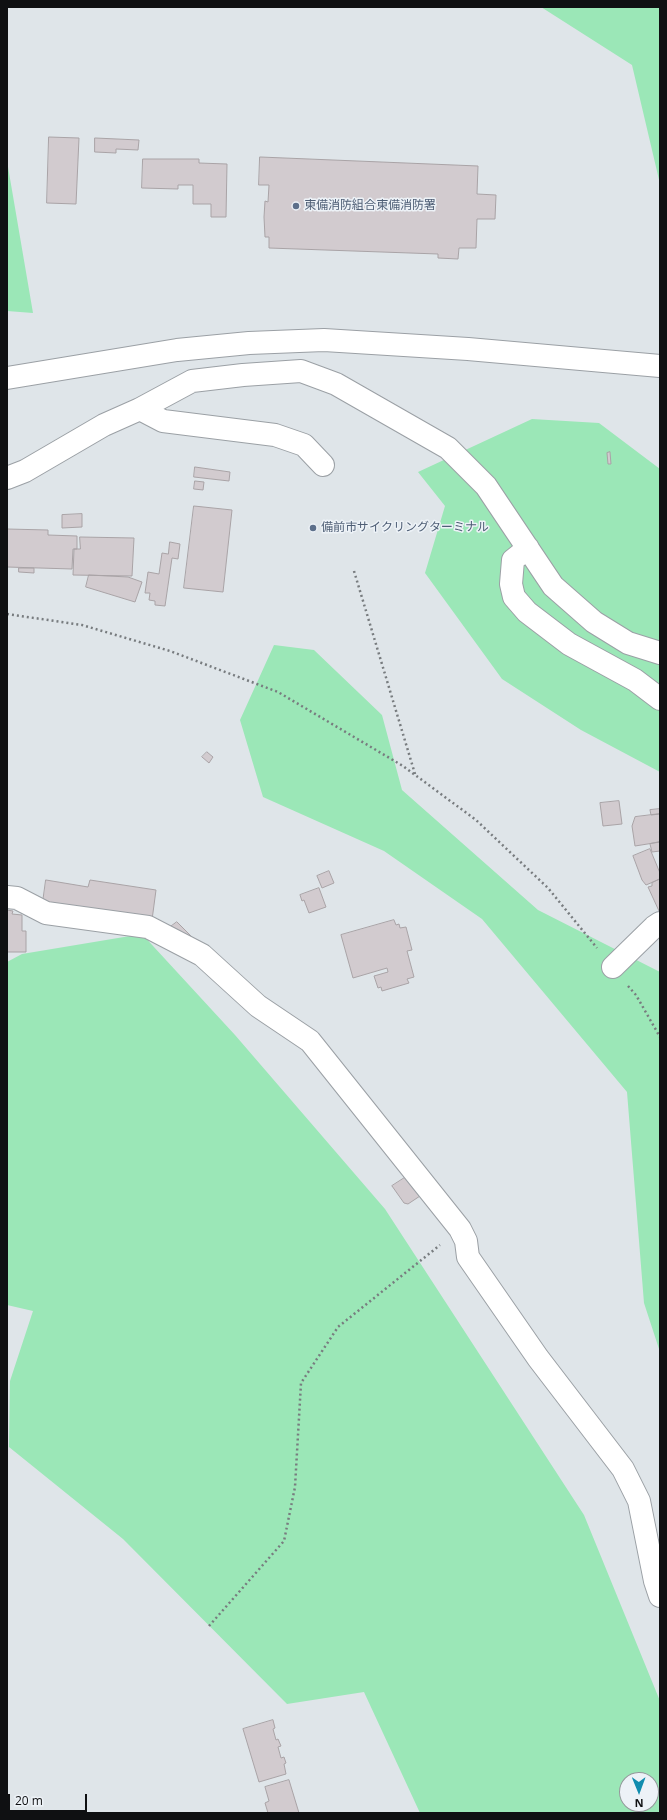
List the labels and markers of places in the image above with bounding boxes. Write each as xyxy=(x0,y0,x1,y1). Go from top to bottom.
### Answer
place label: 東備消防組合東備消防署 xyxy=(304,199,436,213)
marker: 東備消防組合東備消防署 xyxy=(291,201,301,211)
place label: 備前市サイクリングターミナル xyxy=(321,521,489,535)
marker: 備前市サイクリングターミナル xyxy=(308,523,318,533)

